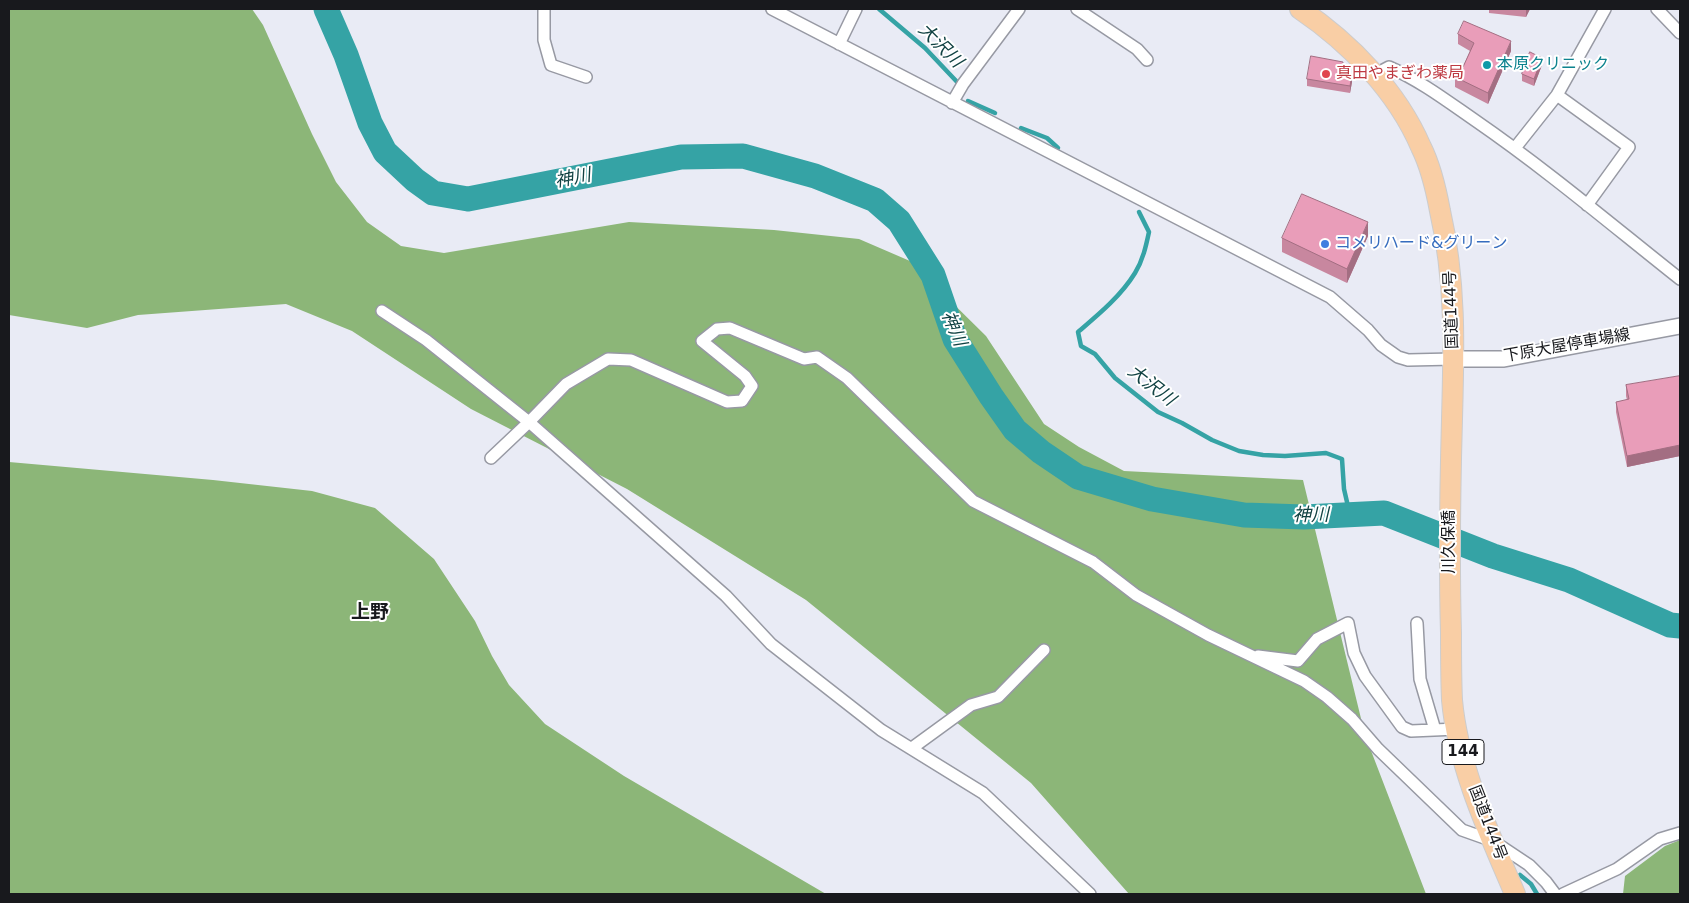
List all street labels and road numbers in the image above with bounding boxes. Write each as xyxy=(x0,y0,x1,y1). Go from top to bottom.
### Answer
street label: 国道144号 xyxy=(1441,270,1463,350)
street label: 下原大屋停車場線 xyxy=(1502,325,1632,367)
street label: 川久保橋 xyxy=(1440,510,1460,574)
road number: 144 xyxy=(1442,740,1484,764)
street label: 国道144号 xyxy=(1464,783,1510,863)

